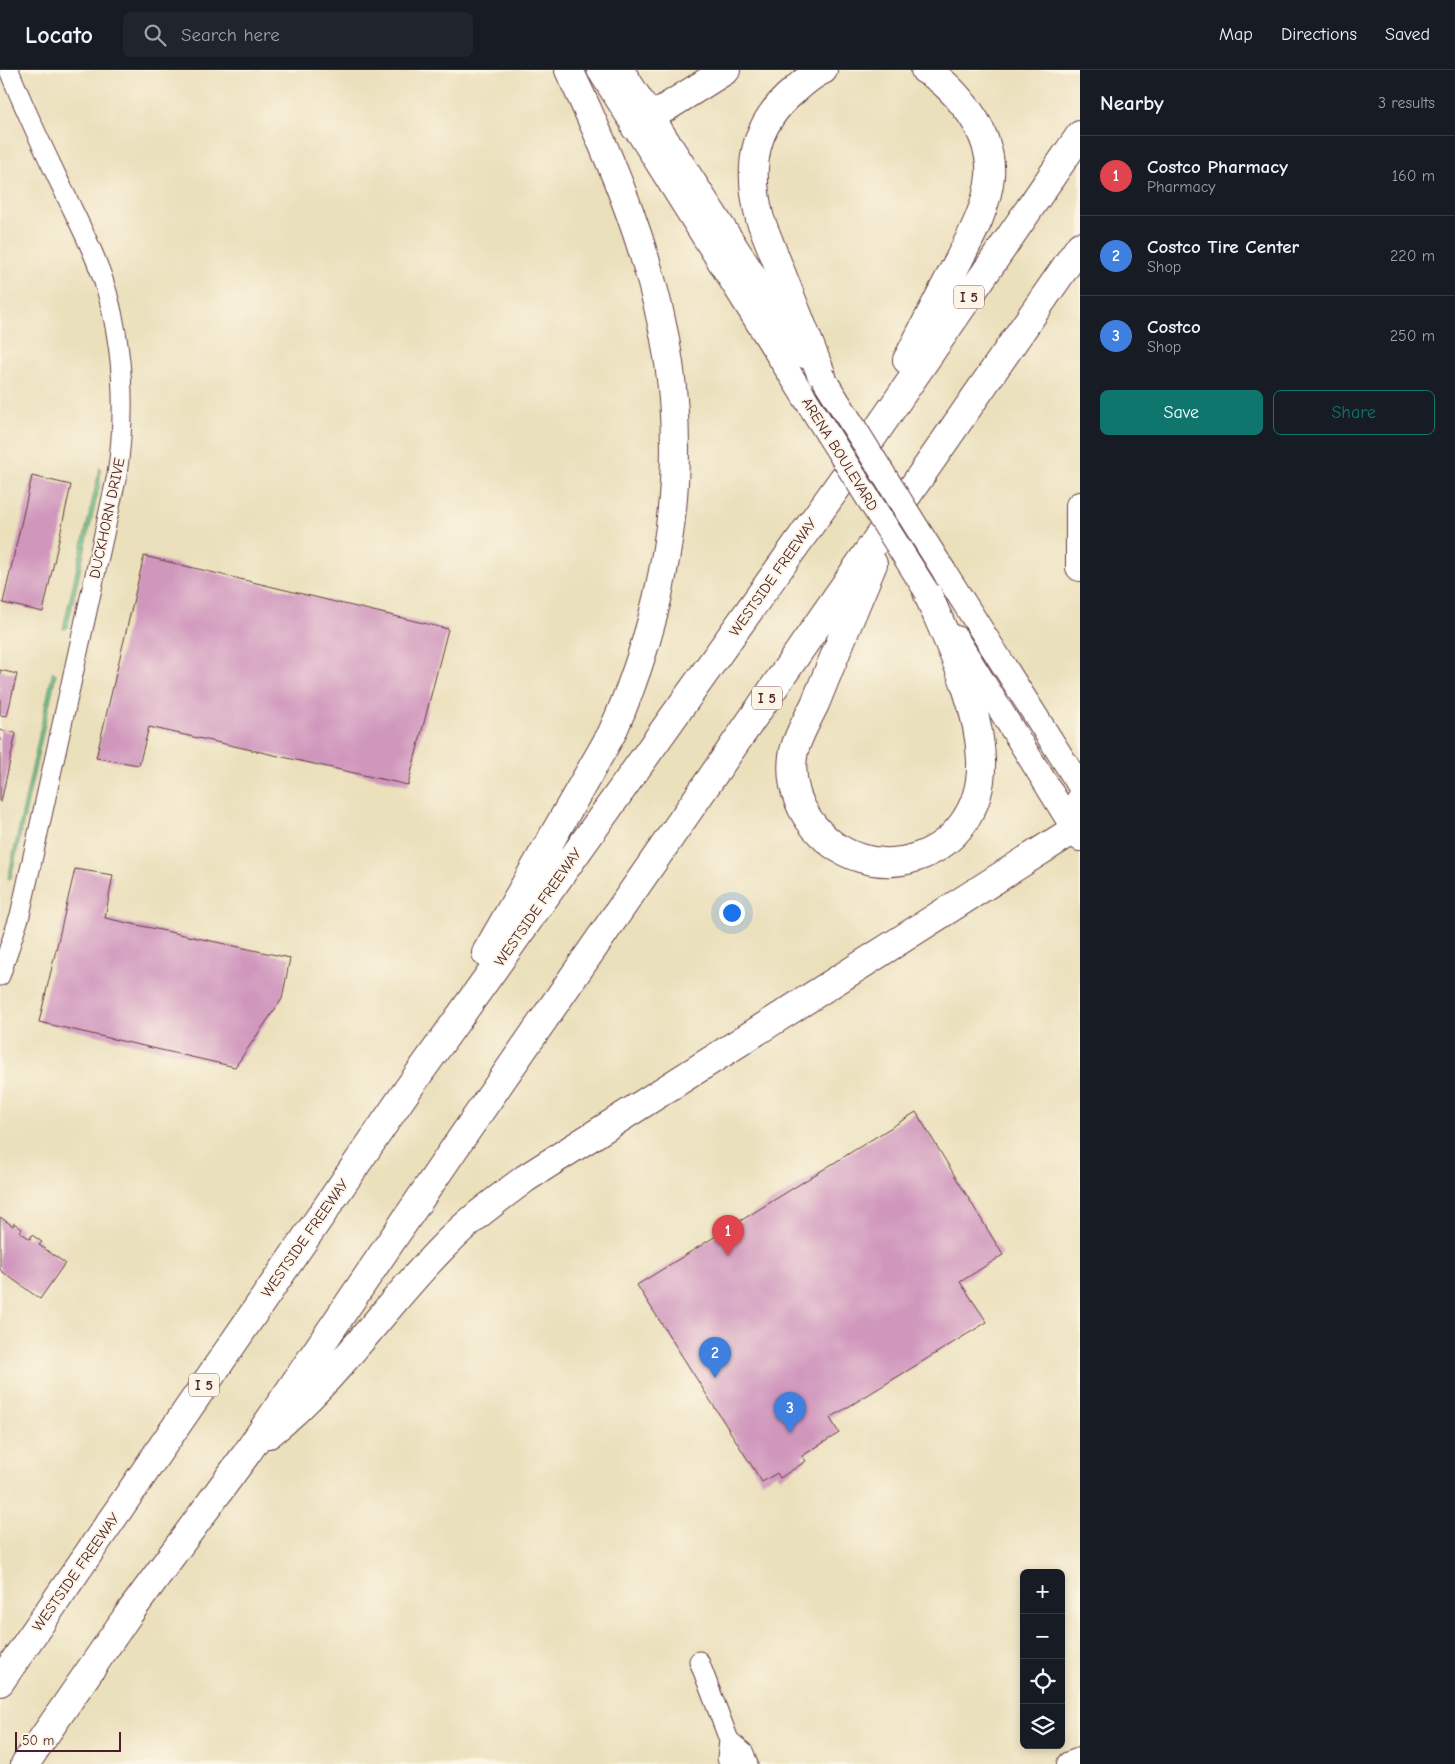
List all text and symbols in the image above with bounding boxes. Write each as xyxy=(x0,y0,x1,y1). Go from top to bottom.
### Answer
search box xyxy=(123,12,473,57)
text: Locato xyxy=(25,21,93,49)
icon: search xyxy=(141,21,169,49)
text: Search here xyxy=(181,24,280,46)
text: Map xyxy=(1219,24,1253,45)
text: Directions xyxy=(1281,24,1357,45)
text: Saved xyxy=(1385,24,1430,45)
text: Nearby xyxy=(1100,91,1164,115)
text: 3 results xyxy=(1378,94,1435,112)
text: Costco Pharmacy xyxy=(1147,156,1288,178)
text: 1 xyxy=(1113,167,1119,185)
text: 160 m xyxy=(1392,167,1435,185)
text: Pharmacy xyxy=(1147,178,1216,196)
text: Costco Tire Center xyxy=(1147,236,1299,258)
text: 2 xyxy=(1112,247,1120,265)
text: 220 m xyxy=(1390,247,1435,265)
text: Shop xyxy=(1147,258,1181,276)
road number: I 5 xyxy=(954,286,984,308)
text: Costco xyxy=(1147,316,1201,338)
text: 3 xyxy=(1112,327,1120,345)
text: 250 m xyxy=(1390,327,1435,345)
text: Shop xyxy=(1147,338,1181,356)
button: Save xyxy=(1100,390,1263,435)
button: Share xyxy=(1273,390,1435,435)
street label: ARENA BOULEVARD xyxy=(798,394,882,514)
street label: DUCKHORN DRIVE xyxy=(85,456,129,580)
street label: WESTSIDE FREEWAY xyxy=(725,514,821,640)
road number: I 5 xyxy=(752,686,782,710)
street label: WESTSIDE FREEWAY xyxy=(490,844,586,970)
your location xyxy=(719,900,745,926)
street label: WESTSIDE FREEWAY xyxy=(257,1175,353,1301)
pin: 1 xyxy=(712,1215,744,1256)
pin: 2 xyxy=(699,1337,731,1378)
road number: I 5 xyxy=(189,1374,219,1396)
pin: 3 xyxy=(774,1392,806,1433)
street label: WESTSIDE FREEWAY xyxy=(28,1509,124,1635)
map controls xyxy=(1020,1569,1065,1749)
button: + xyxy=(1020,1569,1065,1614)
button: − xyxy=(1020,1614,1065,1659)
button: locate xyxy=(1020,1659,1065,1704)
button: layers xyxy=(1020,1704,1065,1749)
scale bar xyxy=(15,1729,121,1752)
text: 50 m xyxy=(22,1732,54,1749)

